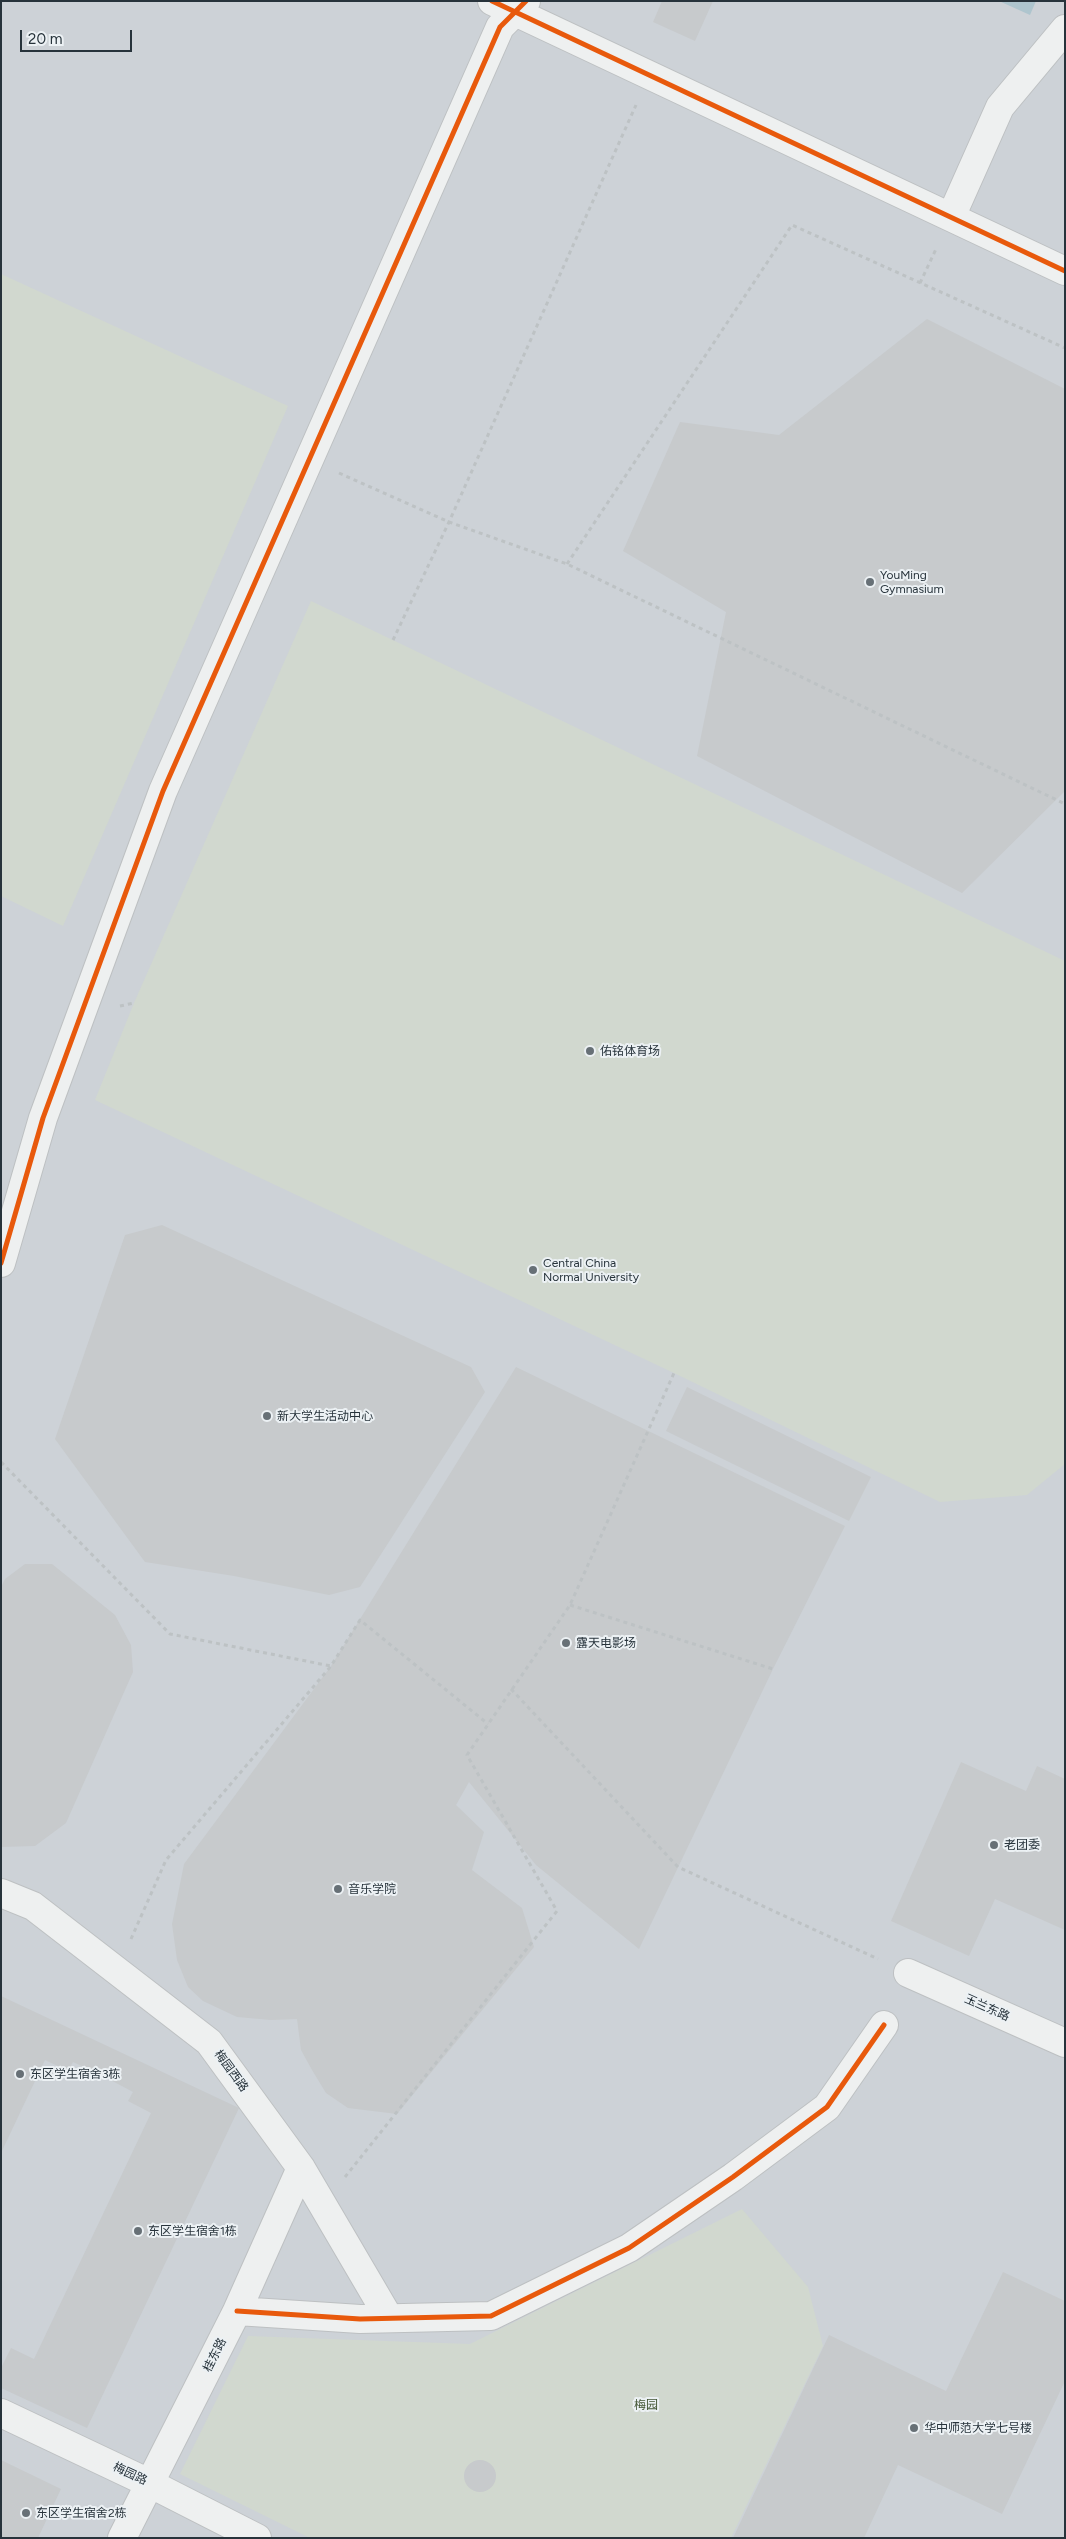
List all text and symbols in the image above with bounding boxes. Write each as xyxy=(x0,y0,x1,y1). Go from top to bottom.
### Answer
scale bar xyxy=(22,20,135,52)
text: 20 m xyxy=(28,30,62,48)
place label: YouMing Gymnasium xyxy=(880,568,944,596)
marker: YouMing Gymnasium xyxy=(864,576,876,588)
place label: 佑铭体育场 xyxy=(600,1044,660,1058)
marker: 佑铭体育场 xyxy=(584,1045,596,1057)
place label: Central China Normal University xyxy=(543,1256,639,1284)
marker: Central China Normal University xyxy=(527,1264,539,1276)
place label: 新大学生活动中心 xyxy=(277,1409,373,1423)
marker: 新大学生活动中心 xyxy=(261,1410,273,1422)
place label: 露天电影场 xyxy=(576,1636,636,1650)
marker: 露天电影场 xyxy=(560,1637,572,1649)
place label: 老团委 xyxy=(1004,1838,1040,1852)
marker: 老团委 xyxy=(988,1839,1000,1851)
place label: 音乐学院 xyxy=(348,1882,396,1896)
marker: 音乐学院 xyxy=(332,1883,344,1895)
street label: 玉兰东路 xyxy=(962,1992,1012,2024)
street label: 梅园西路 xyxy=(211,2047,251,2095)
place label: 东区学生宿舍3栋 xyxy=(30,2067,121,2081)
marker: 东区学生宿舍3栋 xyxy=(14,2068,26,2080)
place label: 东区学生宿舍1栋 xyxy=(148,2224,237,2238)
marker: 东区学生宿舍1栋 xyxy=(132,2225,144,2237)
street label: 桂东路 xyxy=(200,2336,230,2374)
park label: 梅园 xyxy=(634,2398,658,2412)
place label: 华中师范大学七号楼 xyxy=(924,2421,1032,2435)
marker: 华中师范大学七号楼 xyxy=(908,2422,920,2434)
street label: 梅园路 xyxy=(111,2460,149,2488)
place label: 东区学生宿舍2栋 xyxy=(36,2506,127,2520)
marker: 东区学生宿舍2栋 xyxy=(20,2507,32,2519)

